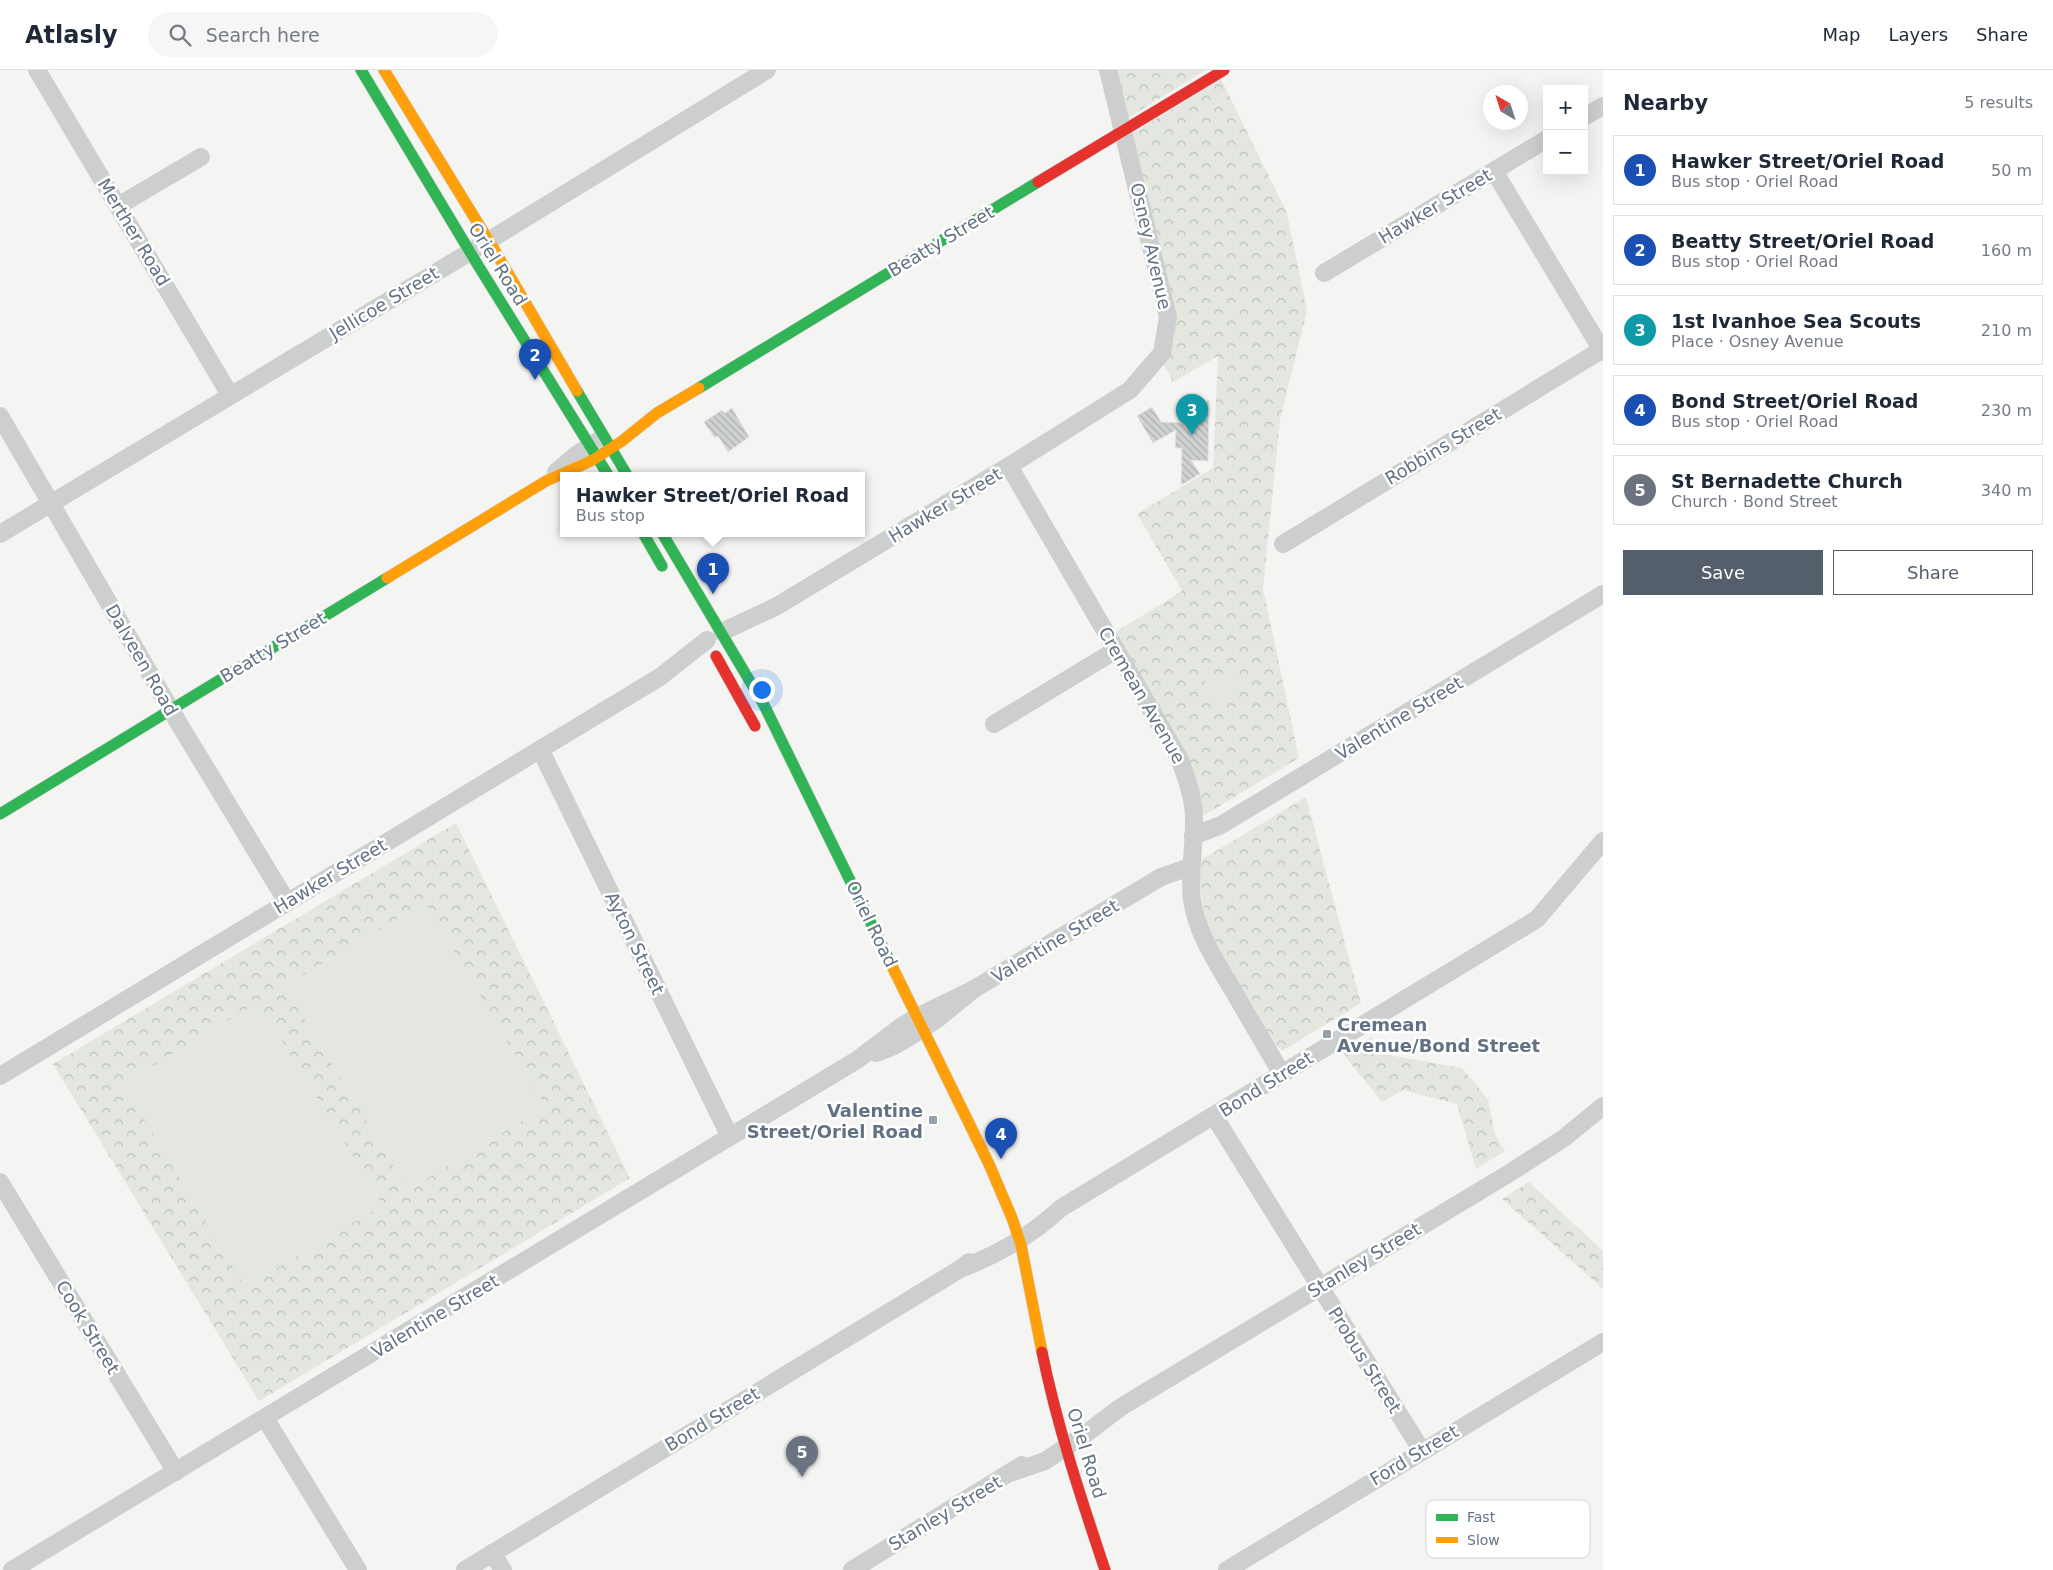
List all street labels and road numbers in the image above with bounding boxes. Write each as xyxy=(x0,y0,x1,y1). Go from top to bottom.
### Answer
street label: Hawker Street xyxy=(1375,164,1495,248)
street label: Merther Road xyxy=(94,174,174,290)
street label: Osney Avenue xyxy=(1126,181,1176,311)
street label: Beatty Street xyxy=(884,201,998,281)
street label: Oriel Road xyxy=(464,219,532,309)
street label: Jellicoe Street xyxy=(325,262,442,344)
street label: Robbins Street xyxy=(1381,403,1505,489)
street label: Hawker Street xyxy=(885,463,1005,547)
street label: Dalveen Road xyxy=(102,601,182,719)
street label: Beatty Street xyxy=(216,607,330,687)
street label: Cremean Avenue xyxy=(1094,623,1190,767)
street label: Valentine Street xyxy=(1332,672,1466,764)
street label: Hawker Street xyxy=(270,834,390,918)
street label: Oriel Road xyxy=(842,877,902,971)
street label: Ayton Street xyxy=(601,888,669,998)
street label: Valentine Street xyxy=(988,895,1122,987)
street label: Bond Street xyxy=(1215,1047,1317,1121)
street label: Stanley Street xyxy=(1304,1218,1424,1302)
street label: Valentine Street xyxy=(368,1270,502,1362)
street label: Cook Street xyxy=(52,1276,124,1378)
street label: Probus Street xyxy=(1324,1303,1406,1417)
street label: Bond Street xyxy=(661,1383,763,1455)
street label: Oriel Road xyxy=(1063,1405,1111,1501)
street label: Ford Street xyxy=(1366,1420,1462,1490)
street label: Stanley Street xyxy=(885,1471,1005,1555)

